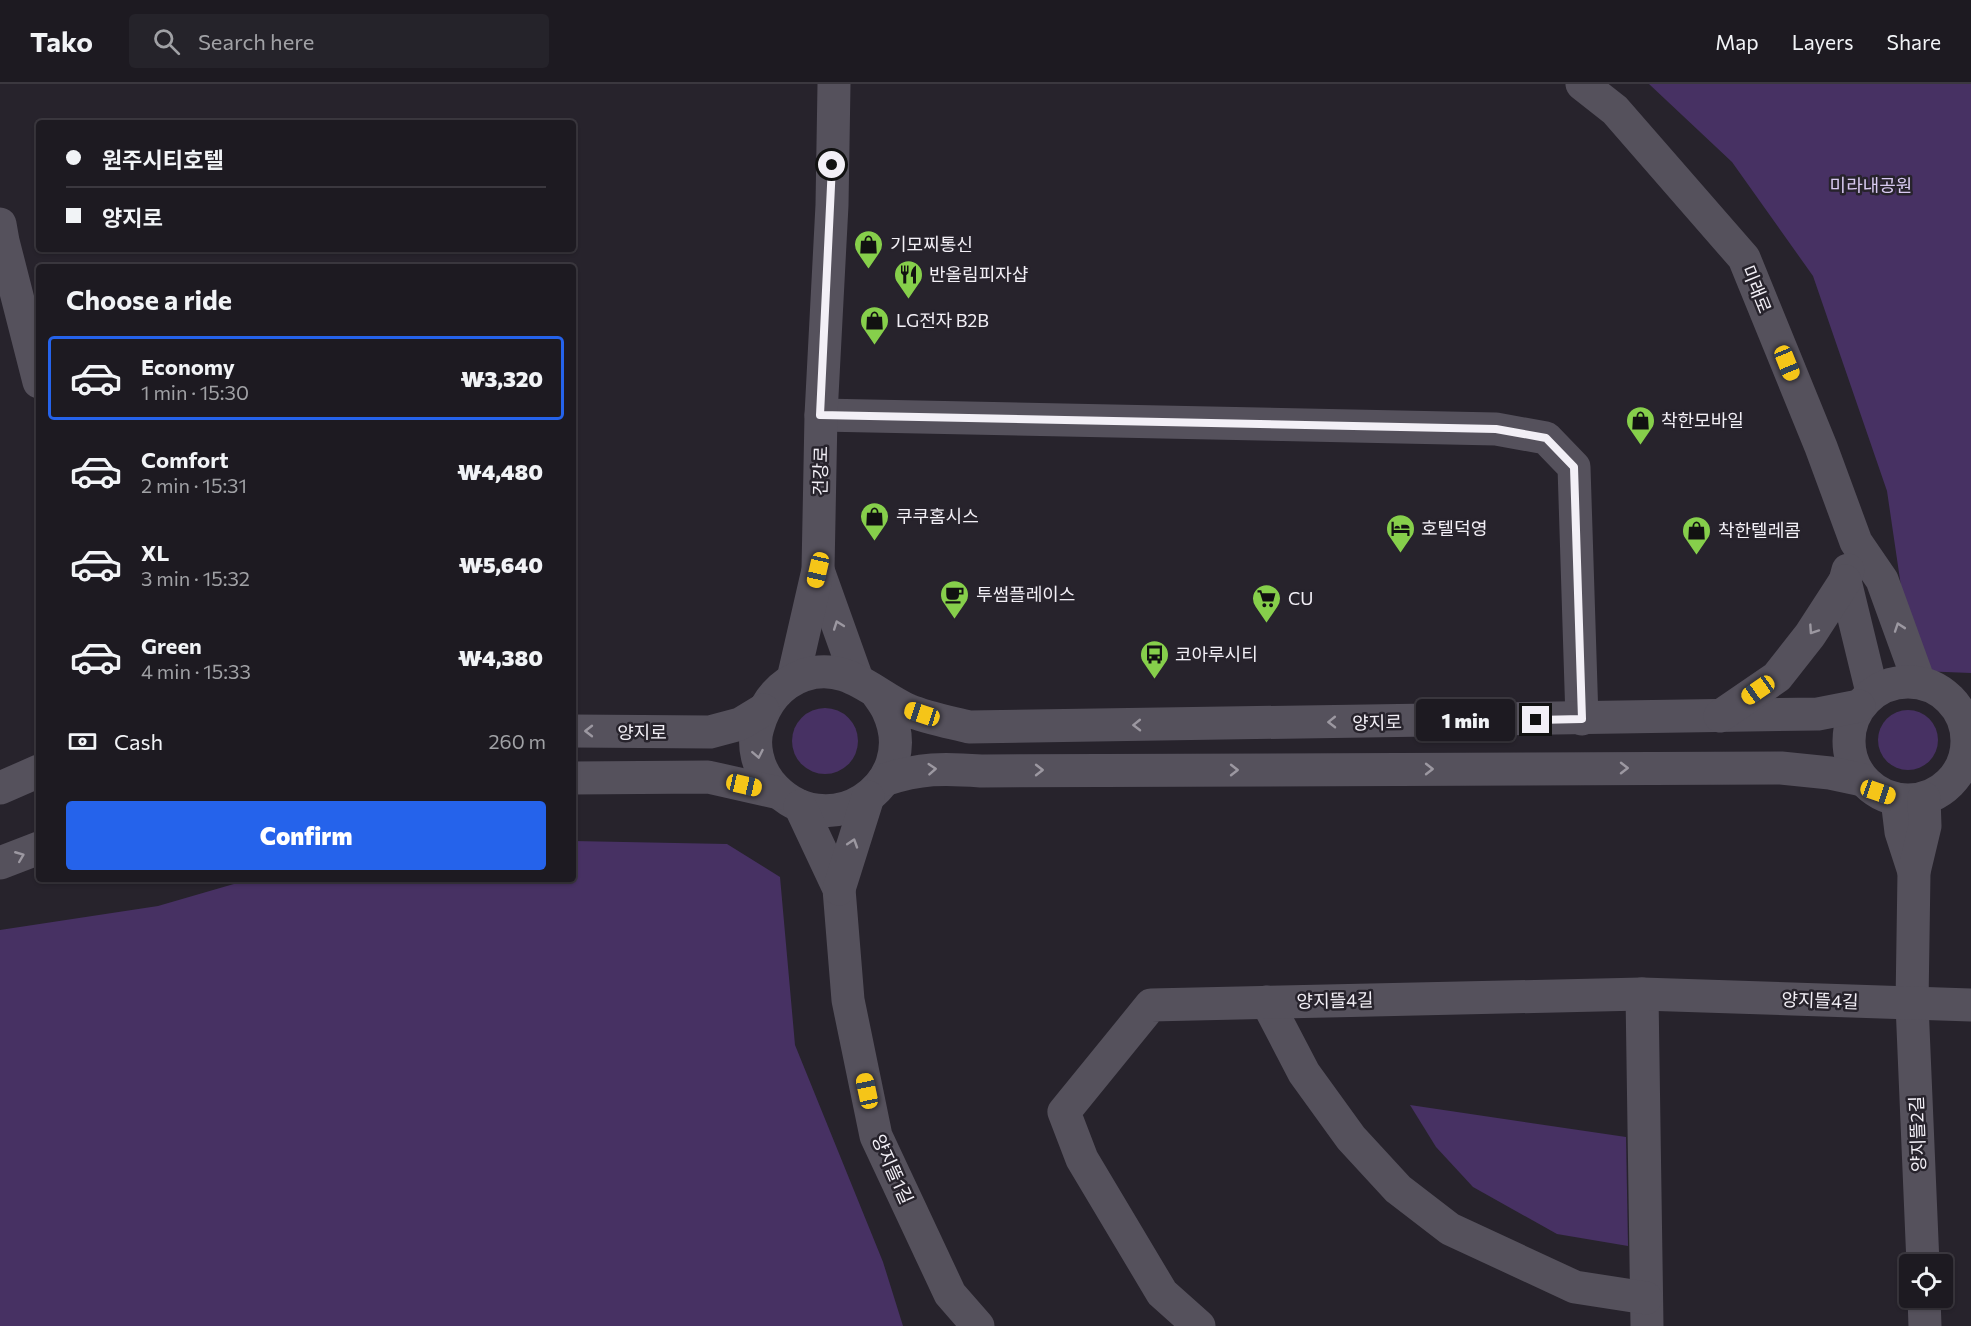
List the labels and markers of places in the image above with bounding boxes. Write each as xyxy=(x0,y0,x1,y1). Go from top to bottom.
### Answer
shop icon: 기모찌통신 xyxy=(853,228,885,270)
place label: 기모찌통신 xyxy=(890,233,973,255)
restaurant icon: 반올림피자샵 xyxy=(892,258,924,300)
place label: 반올림피자샵 xyxy=(929,263,1028,285)
shop icon: LG전자 B2B xyxy=(859,304,891,346)
place label: LG전자 B2B xyxy=(896,309,989,331)
shop icon: 착한모바일 xyxy=(1624,404,1656,446)
place label: 착한모바일 xyxy=(1661,409,1744,431)
shop icon: 쿠쿠홈시스 xyxy=(859,500,891,542)
place label: 쿠쿠홈시스 xyxy=(896,505,979,527)
hotel icon: 호텔덕영 xyxy=(1384,512,1416,554)
shop icon: 착한텔레콤 xyxy=(1681,514,1713,556)
place label: 호텔덕영 xyxy=(1421,517,1487,539)
place label: 착한텔레콤 xyxy=(1718,519,1801,541)
cafe icon: 투썸플레이스 xyxy=(939,578,971,620)
supermarket icon: CU xyxy=(1251,582,1283,624)
place label: 투썸플레이스 xyxy=(976,583,1075,605)
place label: CU xyxy=(1288,587,1313,609)
bus stop icon: 코아루시티 xyxy=(1138,638,1170,680)
place label: 코아루시티 xyxy=(1175,643,1258,665)

